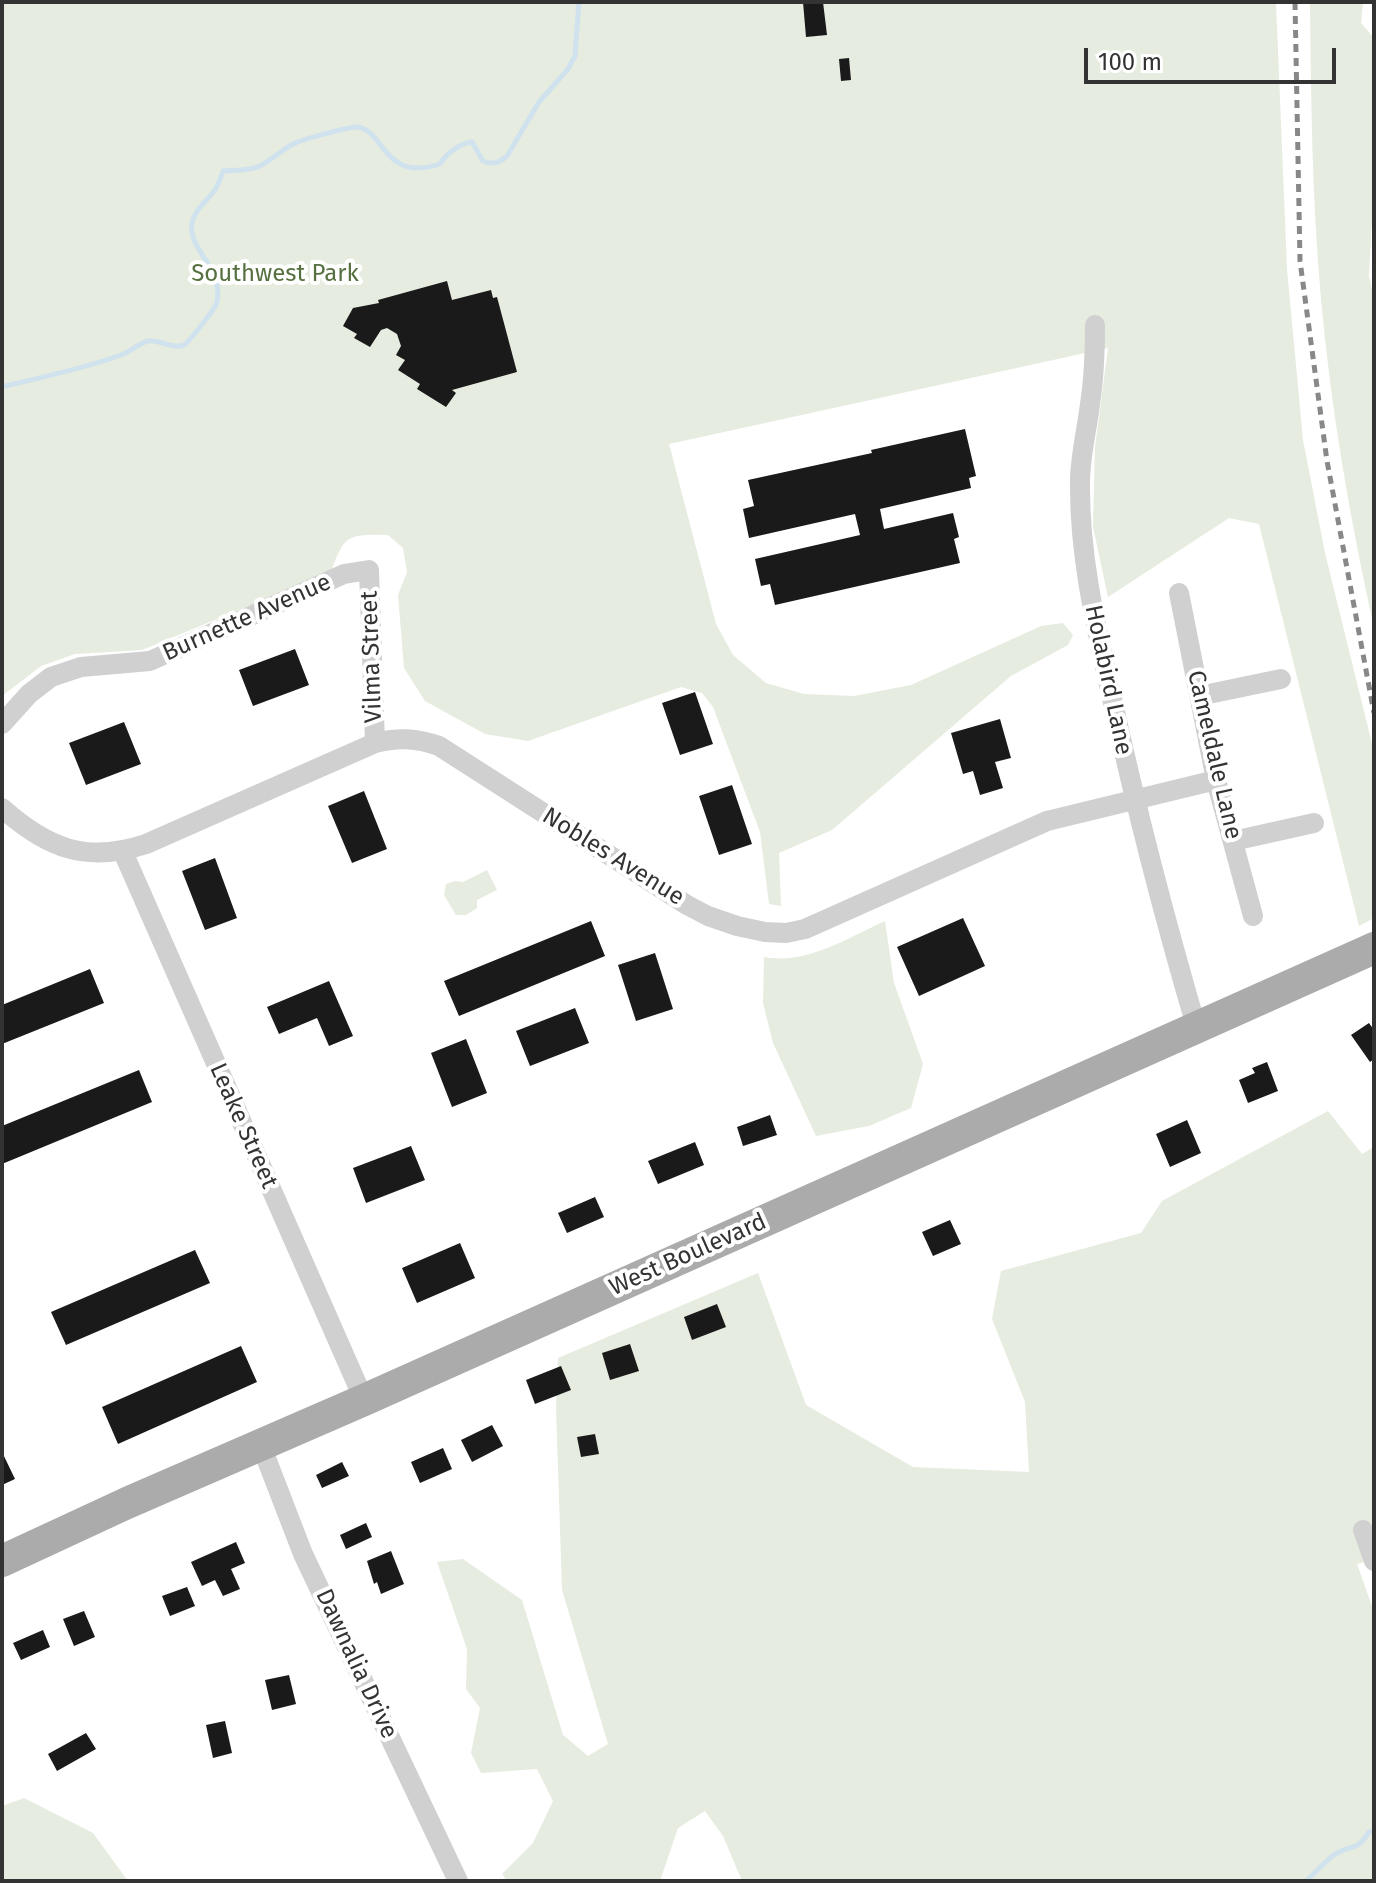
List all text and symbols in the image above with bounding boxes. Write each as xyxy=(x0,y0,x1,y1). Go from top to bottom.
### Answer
scale bar xyxy=(1088,32,1340,82)
text: 100 m xyxy=(1098,48,1162,76)
park label: Southwest Park xyxy=(191,260,359,288)
street label: Burnette Avenue xyxy=(158,568,336,668)
street label: Vilma Street xyxy=(355,590,389,724)
street label: Holabird Lane xyxy=(1078,602,1138,758)
street label: Cameldale Lane xyxy=(1181,668,1247,842)
street label: Nobles Avenue xyxy=(537,802,689,912)
street label: Leake Street xyxy=(203,1059,283,1193)
street label: West Boulevard xyxy=(605,1208,771,1302)
street label: Dawnalia Drive xyxy=(309,1585,403,1743)

